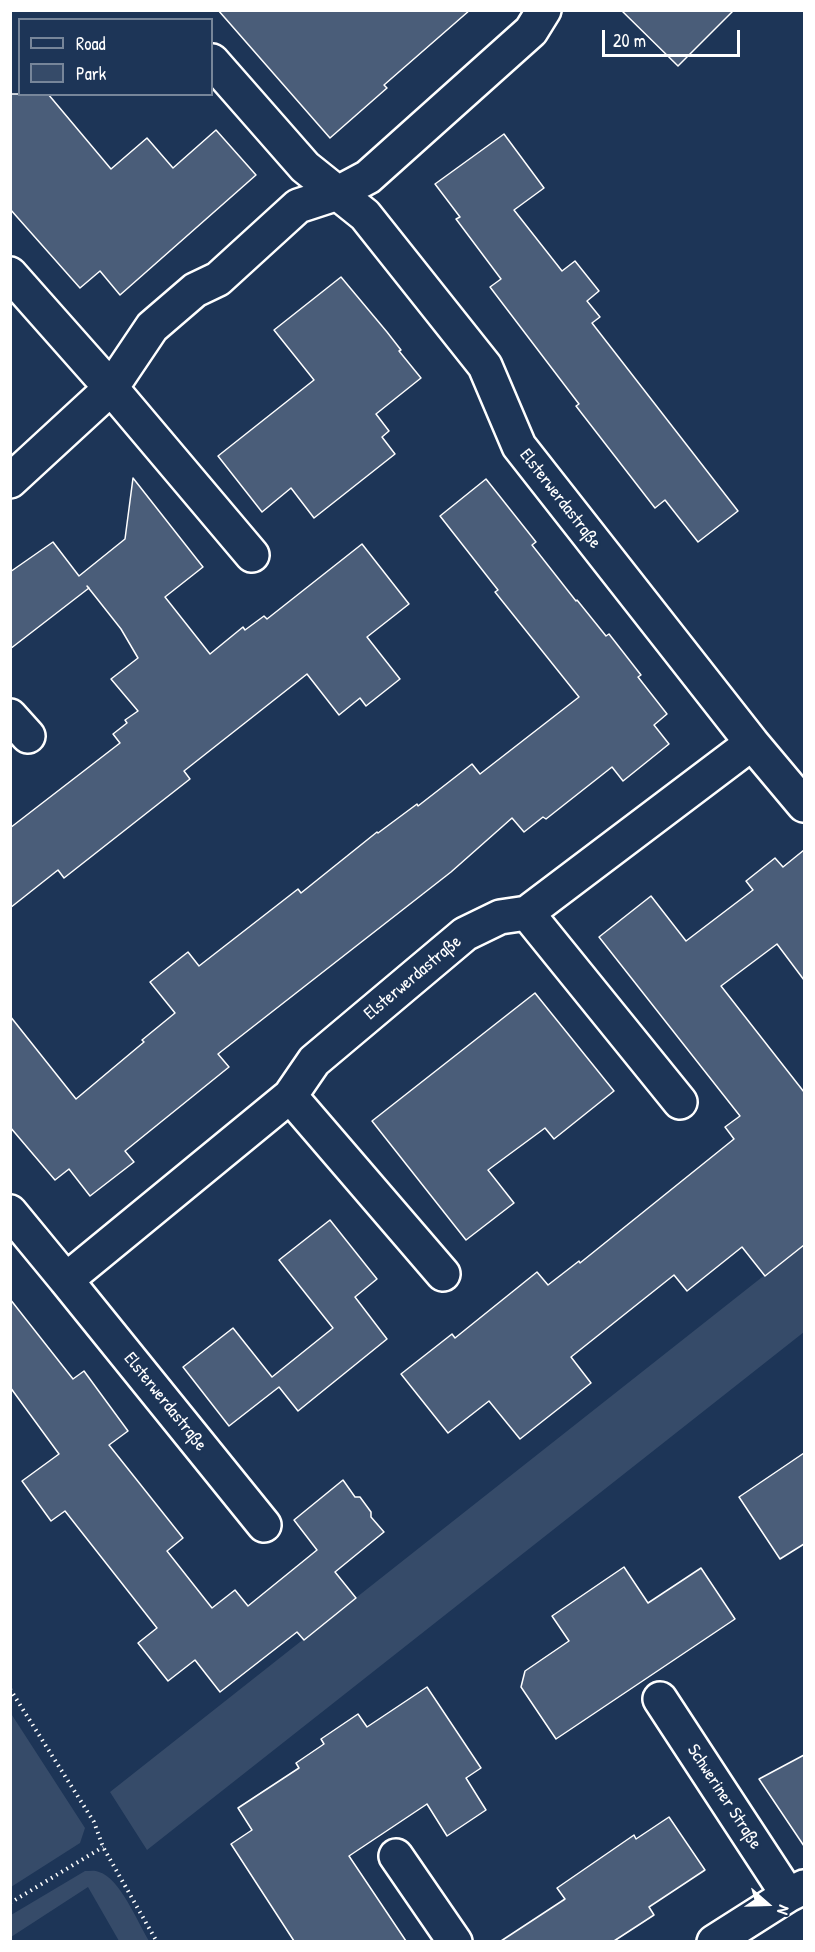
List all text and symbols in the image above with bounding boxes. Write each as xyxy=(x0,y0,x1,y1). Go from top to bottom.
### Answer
legend xyxy=(18,18,213,96)
scale bar xyxy=(605,18,743,56)
text: 20 m xyxy=(613,28,646,53)
text: Road xyxy=(76,31,106,56)
text: Park xyxy=(76,61,106,86)
street label: Elsterwerdastraße xyxy=(514,445,606,553)
street label: Elsterwerdastraße xyxy=(360,931,466,1025)
street label: Elsterwerdastraße xyxy=(119,1348,211,1456)
street label: Schweriner Straße xyxy=(682,1740,766,1854)
north arrow xyxy=(737,1874,797,1934)
text: N xyxy=(772,1902,796,1918)

